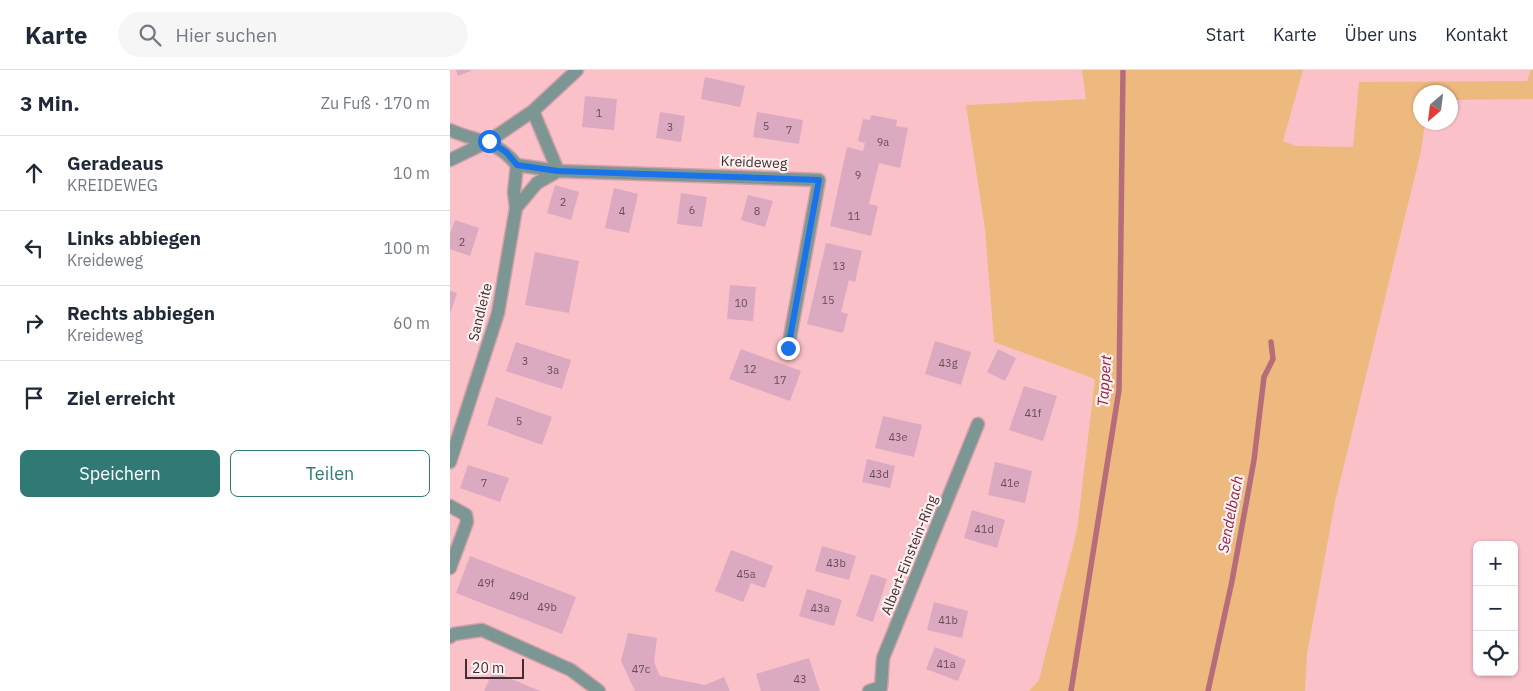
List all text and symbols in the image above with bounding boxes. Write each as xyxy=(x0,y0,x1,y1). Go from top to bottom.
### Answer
search box xyxy=(118,12,468,57)
text: Karte xyxy=(25,19,88,51)
icon: search xyxy=(136,21,164,49)
text: Hier suchen xyxy=(176,23,277,47)
text: Start xyxy=(1206,23,1245,46)
text: Karte xyxy=(1273,23,1317,46)
text: Über uns xyxy=(1345,23,1417,46)
text: Kontakt xyxy=(1445,23,1508,46)
north arrow xyxy=(1413,85,1458,130)
text: 3 Min. xyxy=(20,89,80,117)
text: Zu Fuß · 170 m xyxy=(321,93,430,113)
house number: 1 xyxy=(596,106,603,120)
house number: 5 xyxy=(763,119,769,133)
house number: 3 xyxy=(667,120,673,134)
house number: 7 xyxy=(786,123,792,137)
route start xyxy=(478,130,501,153)
house number: 9a xyxy=(877,135,889,149)
text: Geradeaus xyxy=(67,151,164,175)
street label: Kreideweg xyxy=(720,152,788,172)
icon: ahead xyxy=(20,159,48,187)
text: 10 m xyxy=(393,163,430,183)
house number: 9 xyxy=(855,168,861,182)
text: KREIDEWEG xyxy=(67,175,158,195)
house number: 2 xyxy=(560,195,566,209)
house number: 6 xyxy=(689,203,695,217)
house number: 4 xyxy=(619,204,626,218)
house number: 8 xyxy=(754,204,760,218)
house number: 11 xyxy=(847,209,861,223)
text: Links abbiegen xyxy=(67,226,201,250)
icon: left xyxy=(20,234,48,262)
house number: 2 xyxy=(459,235,465,249)
text: 100 m xyxy=(383,238,430,258)
text: Kreideweg xyxy=(67,250,143,270)
house number: 13 xyxy=(832,259,846,273)
street label: Sandleite xyxy=(464,281,496,343)
house number: 15 xyxy=(821,293,835,307)
house number: 10 xyxy=(734,296,748,310)
text: Rechts abbiegen xyxy=(67,301,215,325)
icon: right xyxy=(20,309,48,337)
text: 60 m xyxy=(393,313,430,333)
text: Kreideweg xyxy=(67,325,143,345)
route end xyxy=(777,337,800,360)
house number: 3 xyxy=(522,354,528,368)
water label: Tappert xyxy=(1093,354,1115,407)
house number: 43g xyxy=(938,356,958,370)
house number: 12 xyxy=(743,362,757,376)
house number: 3a xyxy=(547,363,559,377)
house number: 17 xyxy=(773,373,787,387)
icon: arrive xyxy=(20,384,48,412)
text: Ziel erreicht xyxy=(67,386,175,410)
house number: 41f xyxy=(1025,406,1042,420)
house number: 5 xyxy=(516,414,522,428)
house number: 43e xyxy=(888,430,908,444)
button: Speichern xyxy=(20,450,220,497)
button: Teilen xyxy=(230,450,430,497)
house number: 43d xyxy=(869,467,889,481)
water label: Sendelbach xyxy=(1213,474,1247,554)
house number: 7 xyxy=(481,476,487,490)
house number: 41e xyxy=(1000,476,1020,490)
street label: Albert-Einstein-Ring xyxy=(877,492,941,618)
house number: 41d xyxy=(974,522,994,536)
map controls xyxy=(1473,541,1518,676)
button: + xyxy=(1473,541,1518,586)
house number: 43b xyxy=(826,556,846,570)
house number: 45a xyxy=(736,567,756,581)
house number: 49f xyxy=(478,576,495,590)
button: − xyxy=(1473,586,1518,631)
house number: 49d xyxy=(509,589,529,603)
house number: 49b xyxy=(537,600,557,614)
house number: 43a xyxy=(810,601,830,615)
house number: 41b xyxy=(938,613,958,627)
button: locate xyxy=(1473,631,1518,676)
scale bar xyxy=(465,656,524,679)
house number: 41a xyxy=(936,657,956,671)
text: 20 m xyxy=(472,659,504,677)
house number: 47c xyxy=(632,662,651,676)
house number: 43 xyxy=(793,672,807,686)

